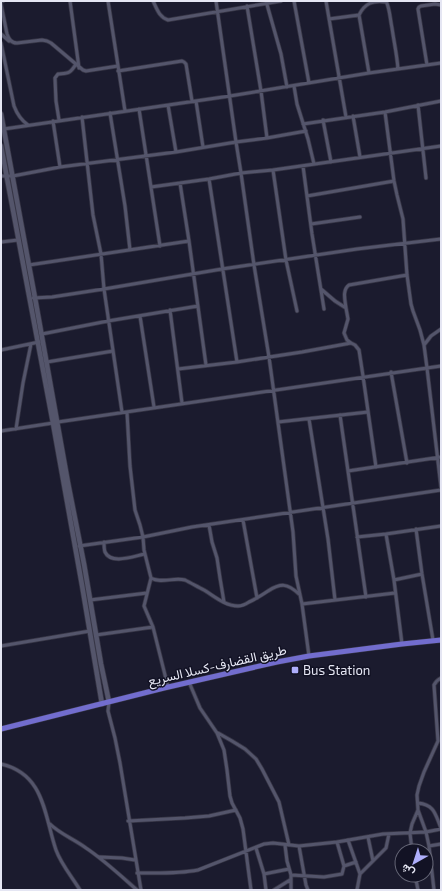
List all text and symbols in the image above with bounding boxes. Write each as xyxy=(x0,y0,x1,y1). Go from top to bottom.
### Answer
street label: طريق القضارف-كسلا السريع xyxy=(146,641,288,691)
place label: Bus Station xyxy=(303,662,370,678)
marker: Bus Station xyxy=(290,665,300,675)
north arrow xyxy=(394,843,434,883)
text: ش xyxy=(398,861,417,880)

